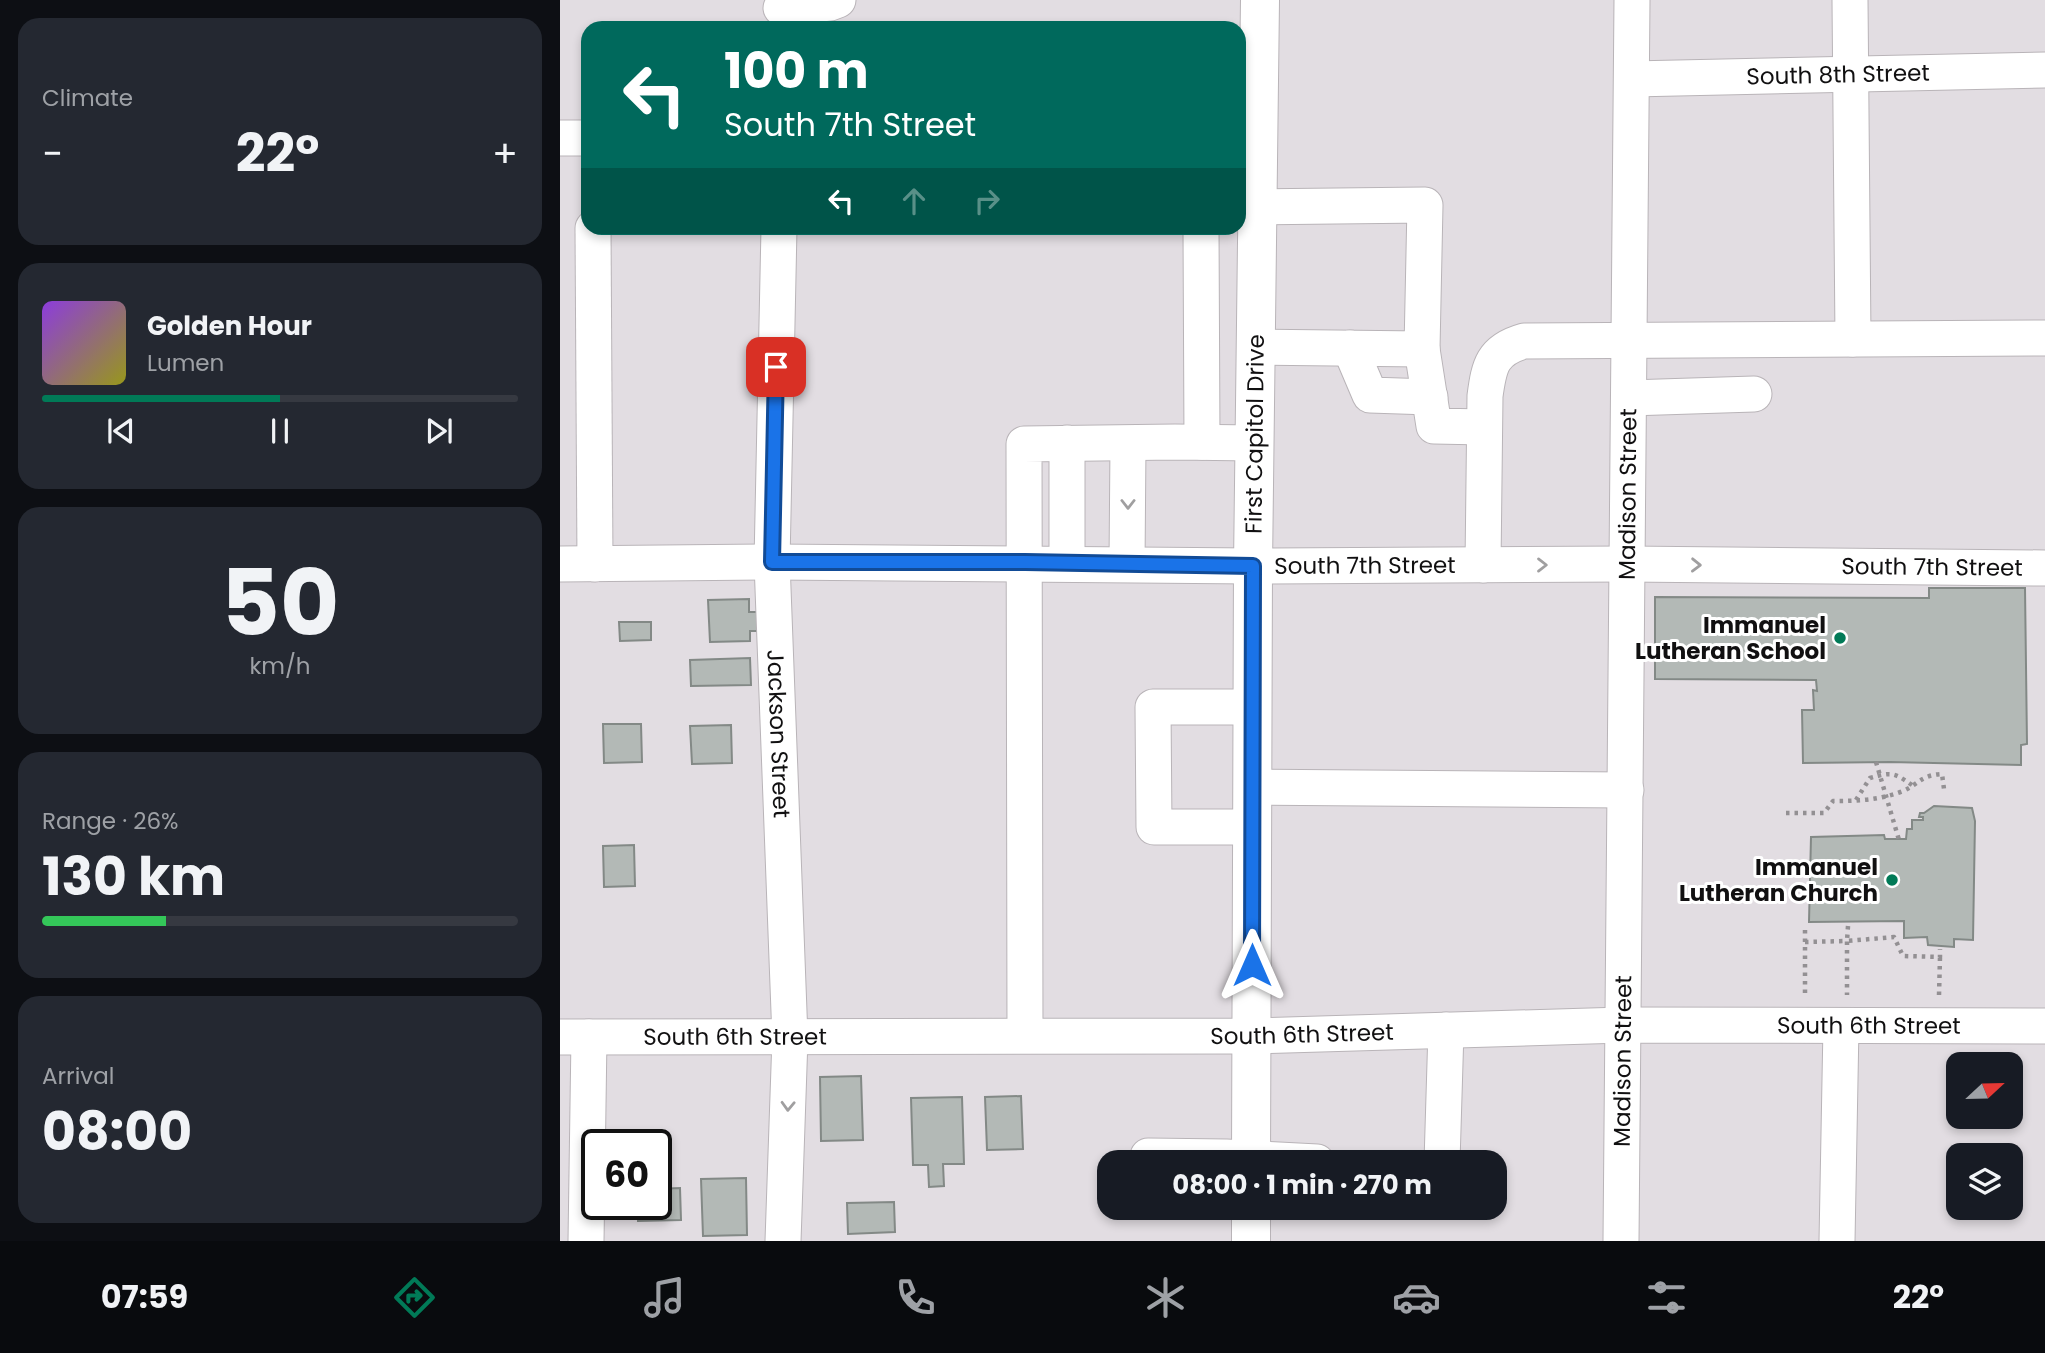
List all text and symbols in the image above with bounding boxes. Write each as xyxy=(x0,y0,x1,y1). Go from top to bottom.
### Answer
text: 100 m xyxy=(724,37,869,105)
icon: left xyxy=(609,49,700,140)
street label: South 8th Street xyxy=(1746,57,1930,93)
text: Climate xyxy=(42,82,133,114)
text: South 7th Street xyxy=(724,102,976,147)
text: 22° xyxy=(236,117,319,190)
text: − xyxy=(42,127,63,180)
text: + xyxy=(492,127,518,180)
icon: left xyxy=(822,182,860,220)
icon: ahead xyxy=(895,182,933,220)
icon: right xyxy=(968,182,1006,220)
text: Golden Hour xyxy=(147,308,312,344)
street label: First Capitol Drive xyxy=(1237,334,1272,534)
pin xyxy=(746,337,806,397)
text: Lumen xyxy=(147,347,224,379)
icon: arrive xyxy=(757,348,795,386)
street label: Madison Street xyxy=(1611,408,1644,580)
icon: previous xyxy=(102,412,140,450)
icon: pause xyxy=(261,412,299,450)
icon: next xyxy=(420,412,458,450)
one-way arrow xyxy=(1120,499,1135,510)
text: 50 xyxy=(221,539,339,667)
street label: South 7th Street xyxy=(1274,549,1456,582)
street label: South 7th Street xyxy=(1841,550,2023,584)
one-way arrow xyxy=(1537,557,1548,573)
one-way arrow xyxy=(1691,557,1701,573)
place label: Immanuel Lutheran School xyxy=(1635,609,1826,667)
marker: Immanuel Lutheran School xyxy=(1832,630,1848,646)
street label: Jackson Street xyxy=(759,649,798,819)
text: km/h xyxy=(249,650,311,682)
text: Range · 26% xyxy=(42,805,179,837)
text: 130 km xyxy=(42,840,225,913)
place label: Immanuel Lutheran Church xyxy=(1679,851,1878,909)
marker: Immanuel Lutheran Church xyxy=(1884,872,1900,888)
position arrow xyxy=(1215,928,1289,1002)
street label: Madison Street xyxy=(1606,975,1639,1147)
street label: South 6th Street xyxy=(1777,1009,1961,1042)
street label: South 6th Street xyxy=(1210,1016,1394,1052)
street label: South 6th Street xyxy=(643,1021,827,1053)
north arrow xyxy=(1946,1052,2023,1129)
map controls xyxy=(1946,1052,2023,1220)
text: Arrival xyxy=(42,1060,114,1092)
text: 08:00 xyxy=(42,1095,192,1168)
one-way arrow xyxy=(780,1101,795,1112)
speed limit sign: 60 xyxy=(581,1129,672,1220)
button: layers xyxy=(1946,1143,2023,1220)
text: 08:00 · 1 min · 270 m xyxy=(1172,1167,1432,1203)
icon: directions xyxy=(390,1273,439,1322)
icon: music xyxy=(640,1273,689,1322)
icon: phone xyxy=(891,1273,940,1322)
icon: climate xyxy=(1141,1273,1190,1322)
icon: car xyxy=(1392,1273,1441,1322)
icon: filters xyxy=(1642,1273,1691,1322)
text: 07:59 xyxy=(101,1274,188,1319)
text: 22° xyxy=(1893,1274,1944,1319)

